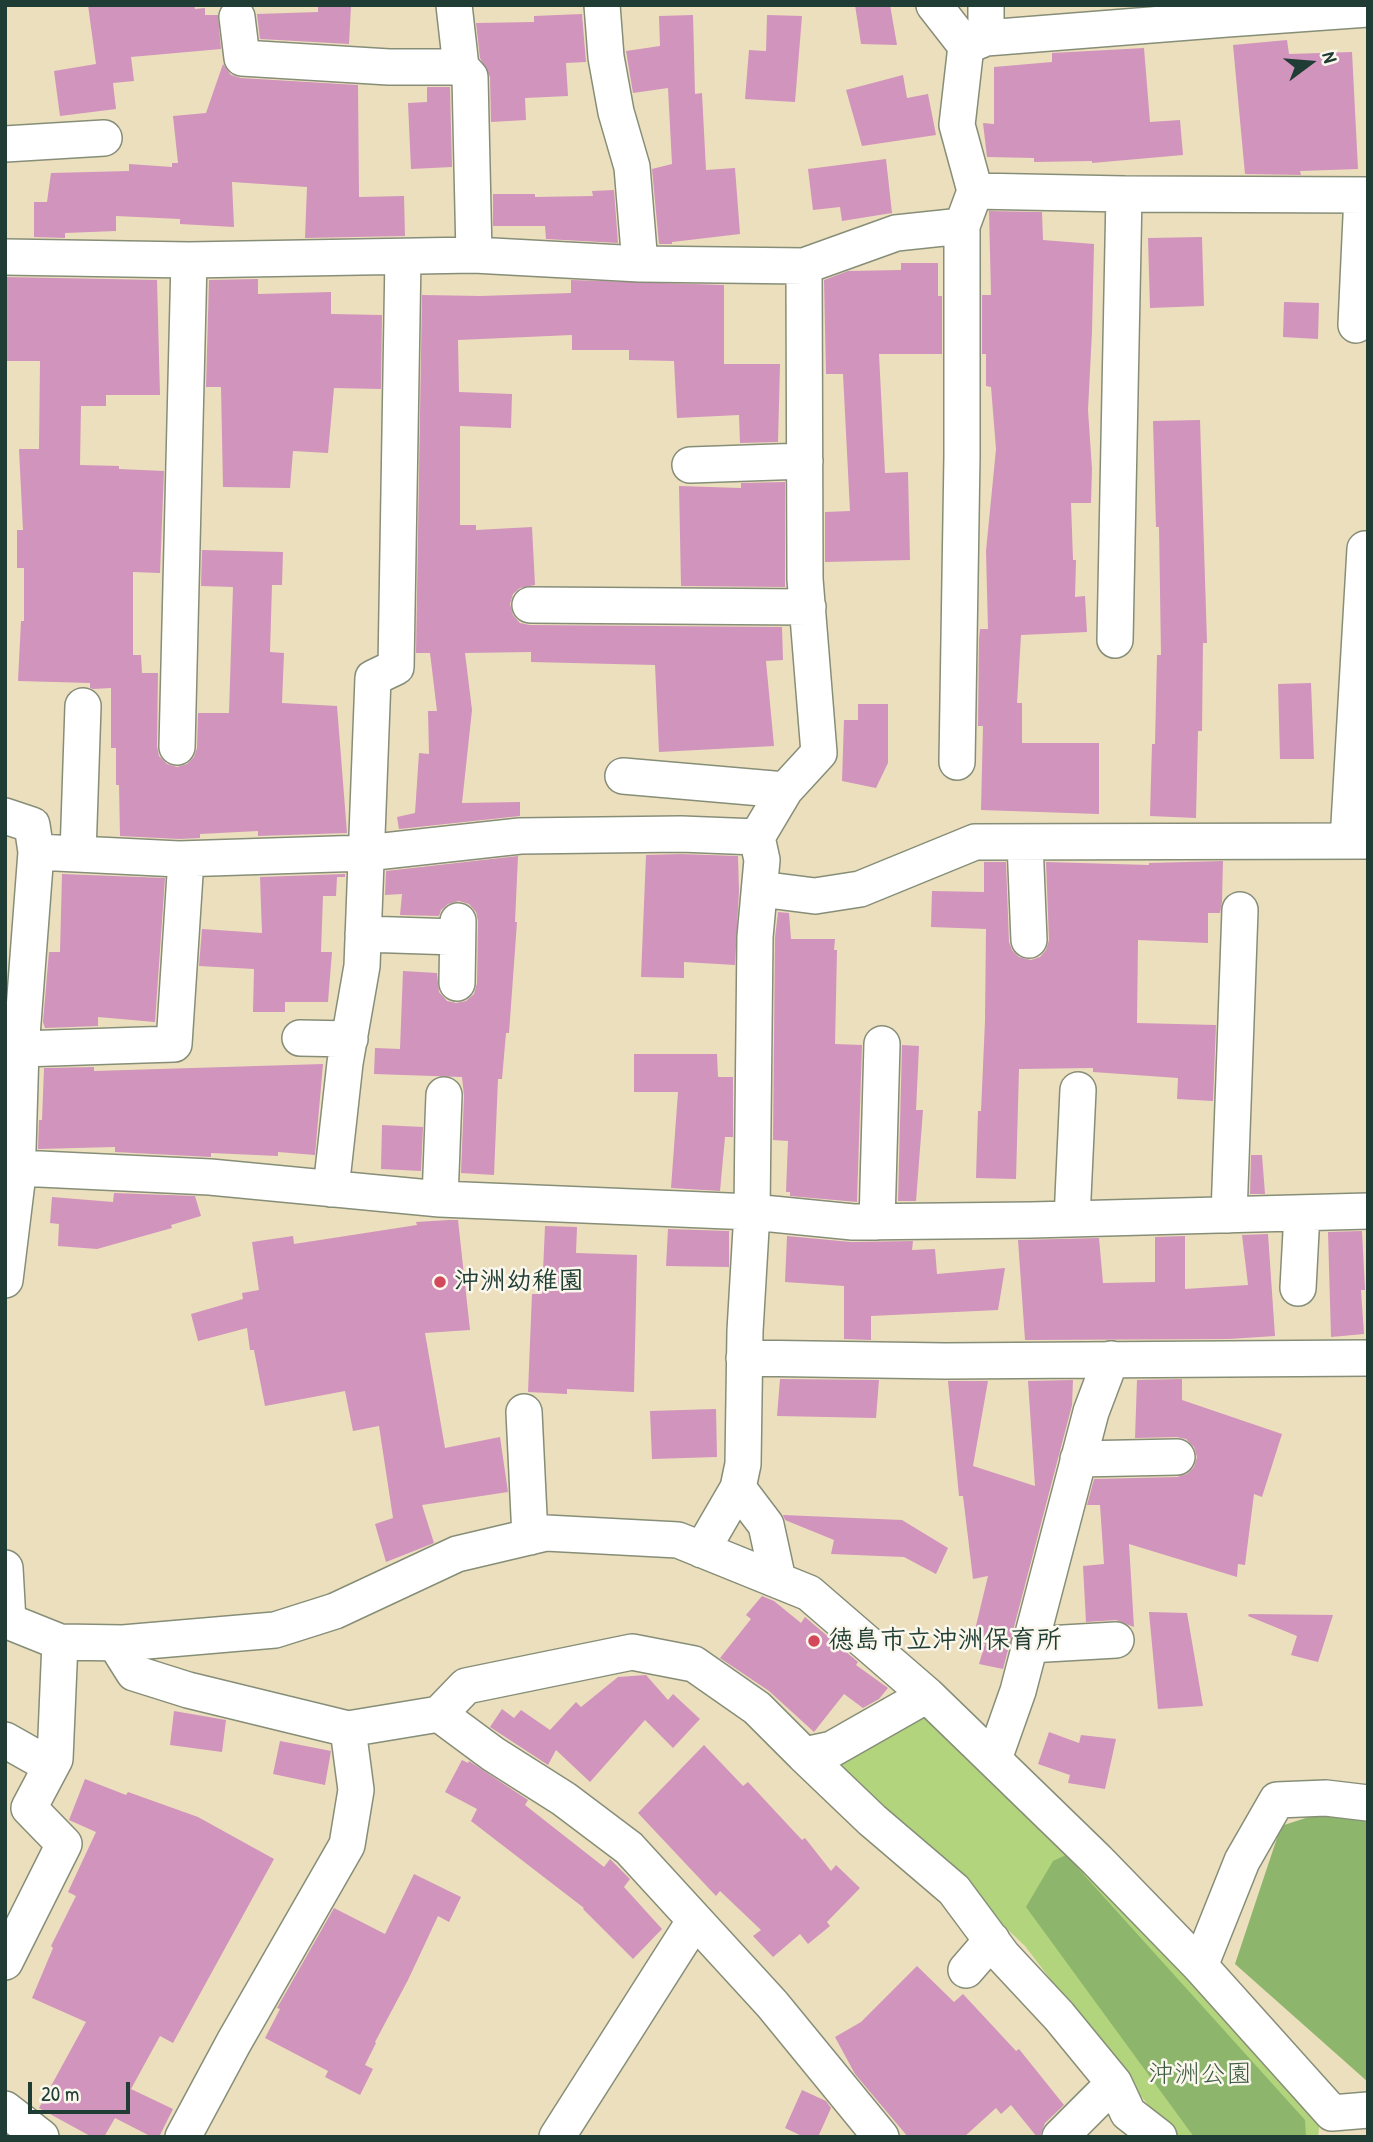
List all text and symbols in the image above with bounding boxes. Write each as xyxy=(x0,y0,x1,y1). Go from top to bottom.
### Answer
north arrow xyxy=(1275,28,1345,98)
text: N xyxy=(1316,49,1344,66)
place label: 沖洲幼稚園 xyxy=(454,1266,584,1298)
marker: 沖洲幼稚園 xyxy=(432,1274,448,1290)
place label: 徳島市立沖洲保育所 xyxy=(828,1625,1062,1657)
marker: 徳島市立沖洲保育所 xyxy=(806,1633,822,1649)
park label: 沖洲公園 xyxy=(1148,2059,1252,2091)
scale bar xyxy=(32,2068,133,2112)
text: 20 m xyxy=(41,2079,79,2108)

